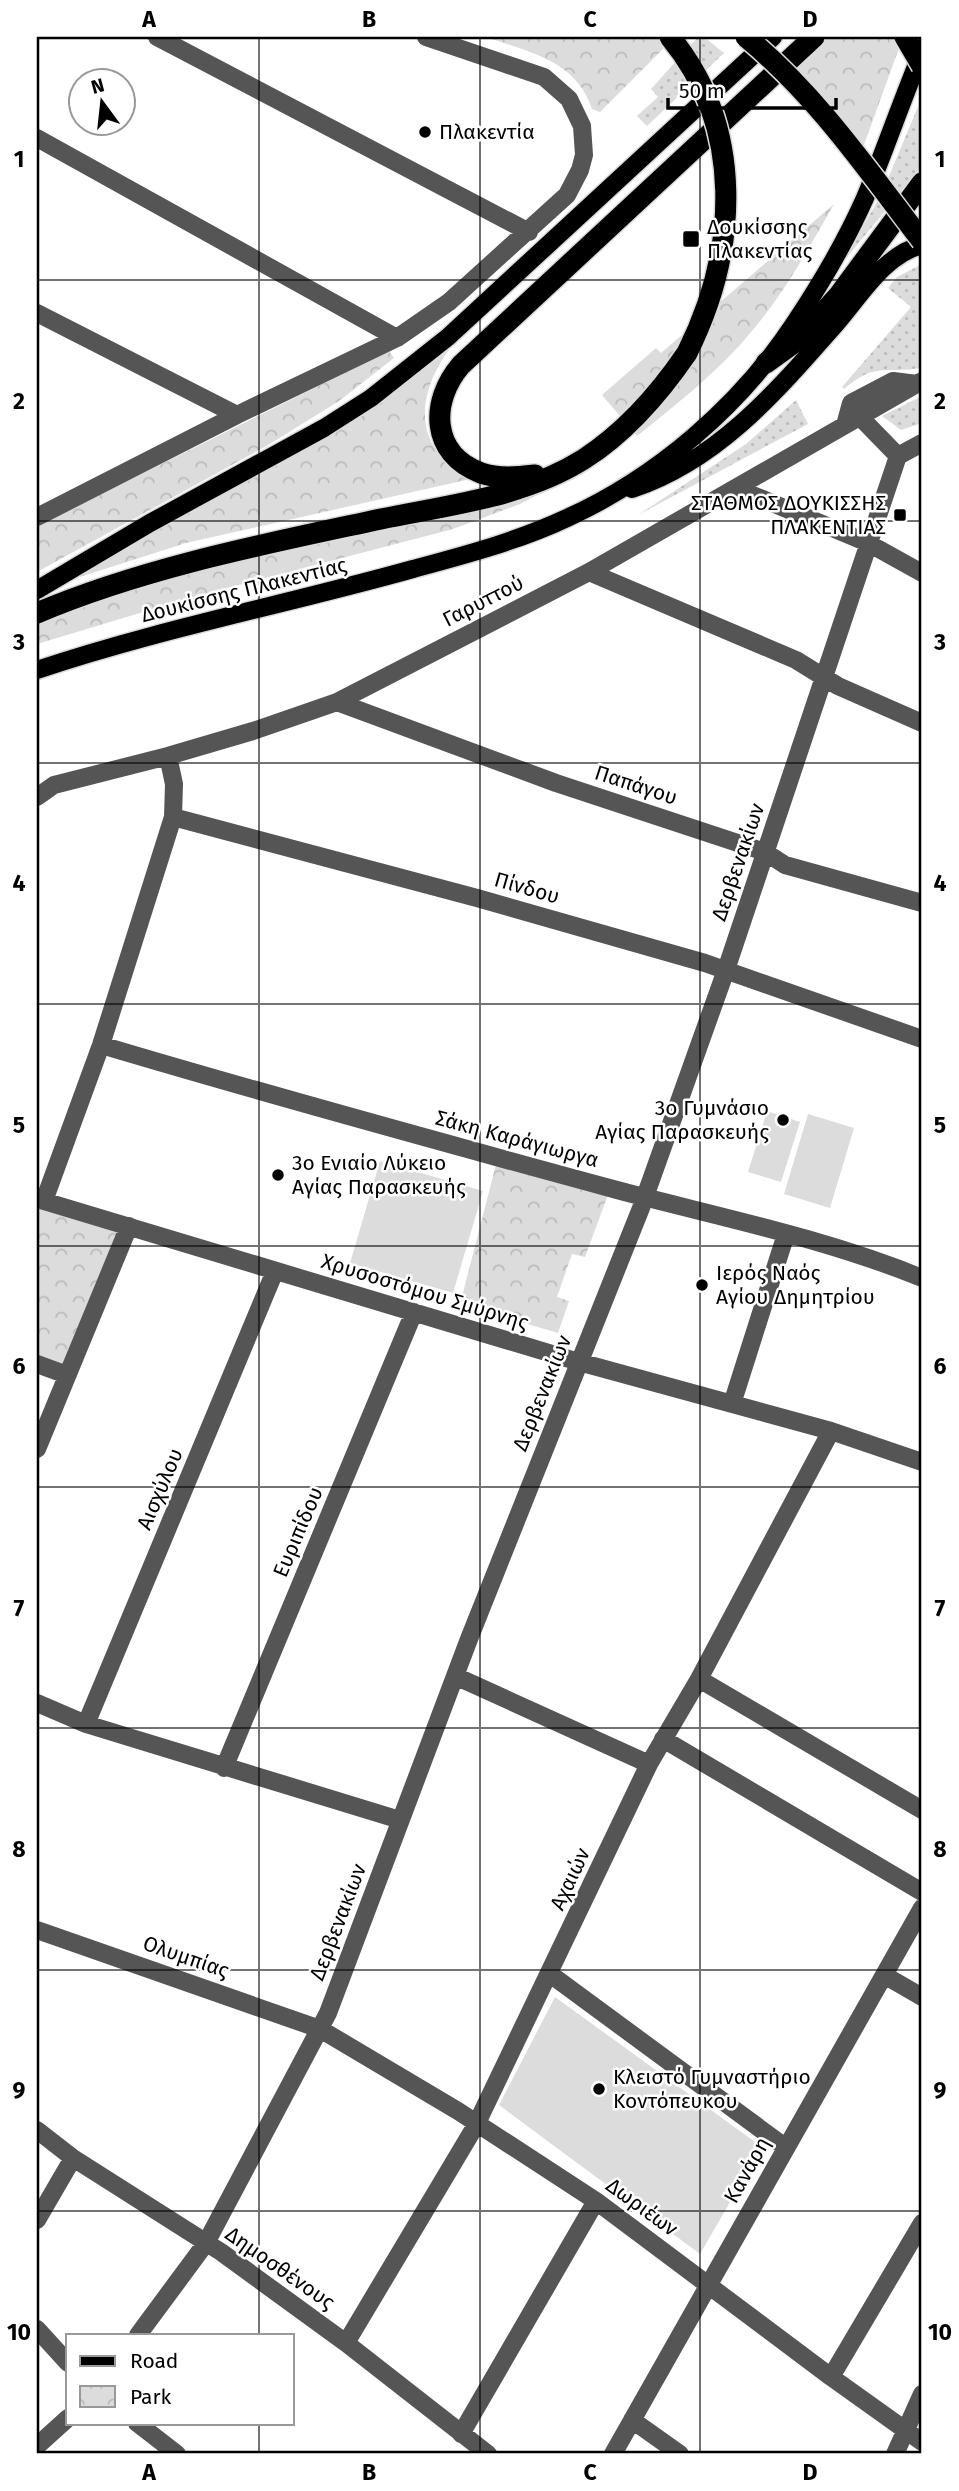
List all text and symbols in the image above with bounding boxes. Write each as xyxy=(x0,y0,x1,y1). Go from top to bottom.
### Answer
text: A xyxy=(141,5,156,33)
text: B xyxy=(362,5,376,33)
text: C xyxy=(583,5,597,33)
text: D xyxy=(803,5,818,33)
north arrow xyxy=(66,66,136,136)
scale bar xyxy=(668,66,836,110)
text: N xyxy=(89,73,107,99)
text: 50 m xyxy=(679,78,725,104)
place label: Πλακεντία xyxy=(439,119,535,145)
marker: Πλακεντία xyxy=(417,124,433,140)
text: 1 xyxy=(14,145,24,173)
text: 1 xyxy=(935,145,945,173)
place label: Δουκίσσης Πλακεντίας xyxy=(707,214,812,264)
marker: Δουκίσσης Πλακεντίας xyxy=(681,229,701,249)
text: 2 xyxy=(13,387,25,415)
text: 2 xyxy=(934,387,946,415)
place label: ΣΤΑΘΜΟΣ ΔΟΥΚΙΣΣΗΣ ΠΛΑΚΕΝΤΙΑΣ xyxy=(691,490,886,540)
marker: ΣΤΑΘΜΟΣ ΔΟΥΚΙΣΣΗΣ ΠΛΑΚΕΝΤΙΑΣ xyxy=(892,507,908,523)
street label: Δουκίσσης Πλακεντίας xyxy=(138,552,350,628)
street label: Γαρυττού xyxy=(438,570,528,632)
text: 3 xyxy=(12,628,25,656)
text: 3 xyxy=(933,628,946,656)
street label: Παπάγου xyxy=(591,759,681,811)
street label: Δερβενακίων xyxy=(706,800,770,924)
street label: Πίνδου xyxy=(491,866,563,910)
text: 4 xyxy=(13,869,26,897)
text: 4 xyxy=(934,869,947,897)
place label: 3ο Γυμνάσιο Αγίας Παρασκευής xyxy=(595,1095,769,1145)
street label: Σάκη Καράγιωργα xyxy=(433,1105,601,1173)
text: 5 xyxy=(13,1111,25,1139)
text: 5 xyxy=(934,1111,946,1139)
marker: 3ο Γυμνάσιο Αγίας Παρασκευής xyxy=(775,1112,791,1128)
place label: 3ο Ενιαίο Λύκειο Αγίας Παρασκευής xyxy=(292,1150,466,1200)
marker: 3ο Ενιαίο Λύκειο Αγίας Παρασκευής xyxy=(270,1167,286,1183)
street label: Χρυσοστόμου Σμύρνης xyxy=(318,1248,532,1336)
place label: Ιερός Ναός Αγίου Δημητρίου xyxy=(716,1260,875,1310)
marker: Ιερός Ναός Αγίου Δημητρίου xyxy=(694,1277,710,1293)
street label: Δερβενακίων xyxy=(507,1331,577,1455)
text: 6 xyxy=(13,1352,26,1380)
text: 6 xyxy=(934,1352,947,1380)
street label: Αισχύλου xyxy=(131,1444,189,1534)
street label: Ευριπίδου xyxy=(267,1483,329,1581)
text: 7 xyxy=(14,1594,25,1622)
text: 7 xyxy=(935,1594,946,1622)
text: 8 xyxy=(12,1835,26,1863)
text: 8 xyxy=(933,1835,947,1863)
street label: Αχαιών xyxy=(544,1844,596,1914)
street label: Δερβενακίων xyxy=(304,1860,372,1984)
street label: Ολυμπίας xyxy=(140,1930,233,1984)
place label: Κλειστό Γυμναστήριο Κοντόπευκου xyxy=(613,2064,811,2114)
text: 9 xyxy=(13,2076,26,2104)
text: 9 xyxy=(934,2076,947,2104)
marker: Κλειστό Γυμναστήριο Κοντόπευκου xyxy=(591,2081,607,2097)
street label: Κανάρη xyxy=(718,2132,776,2208)
street label: Δωριέων xyxy=(601,2172,683,2242)
street label: Δημοσθένους xyxy=(220,2221,340,2315)
text: 10 xyxy=(7,2318,31,2346)
text: 10 xyxy=(928,2318,952,2346)
legend xyxy=(66,2334,294,2424)
text: Road xyxy=(130,2348,178,2374)
text: Park xyxy=(130,2384,172,2410)
text: A xyxy=(141,2458,156,2486)
text: B xyxy=(362,2458,376,2486)
text: C xyxy=(583,2458,597,2486)
text: D xyxy=(803,2458,818,2486)

